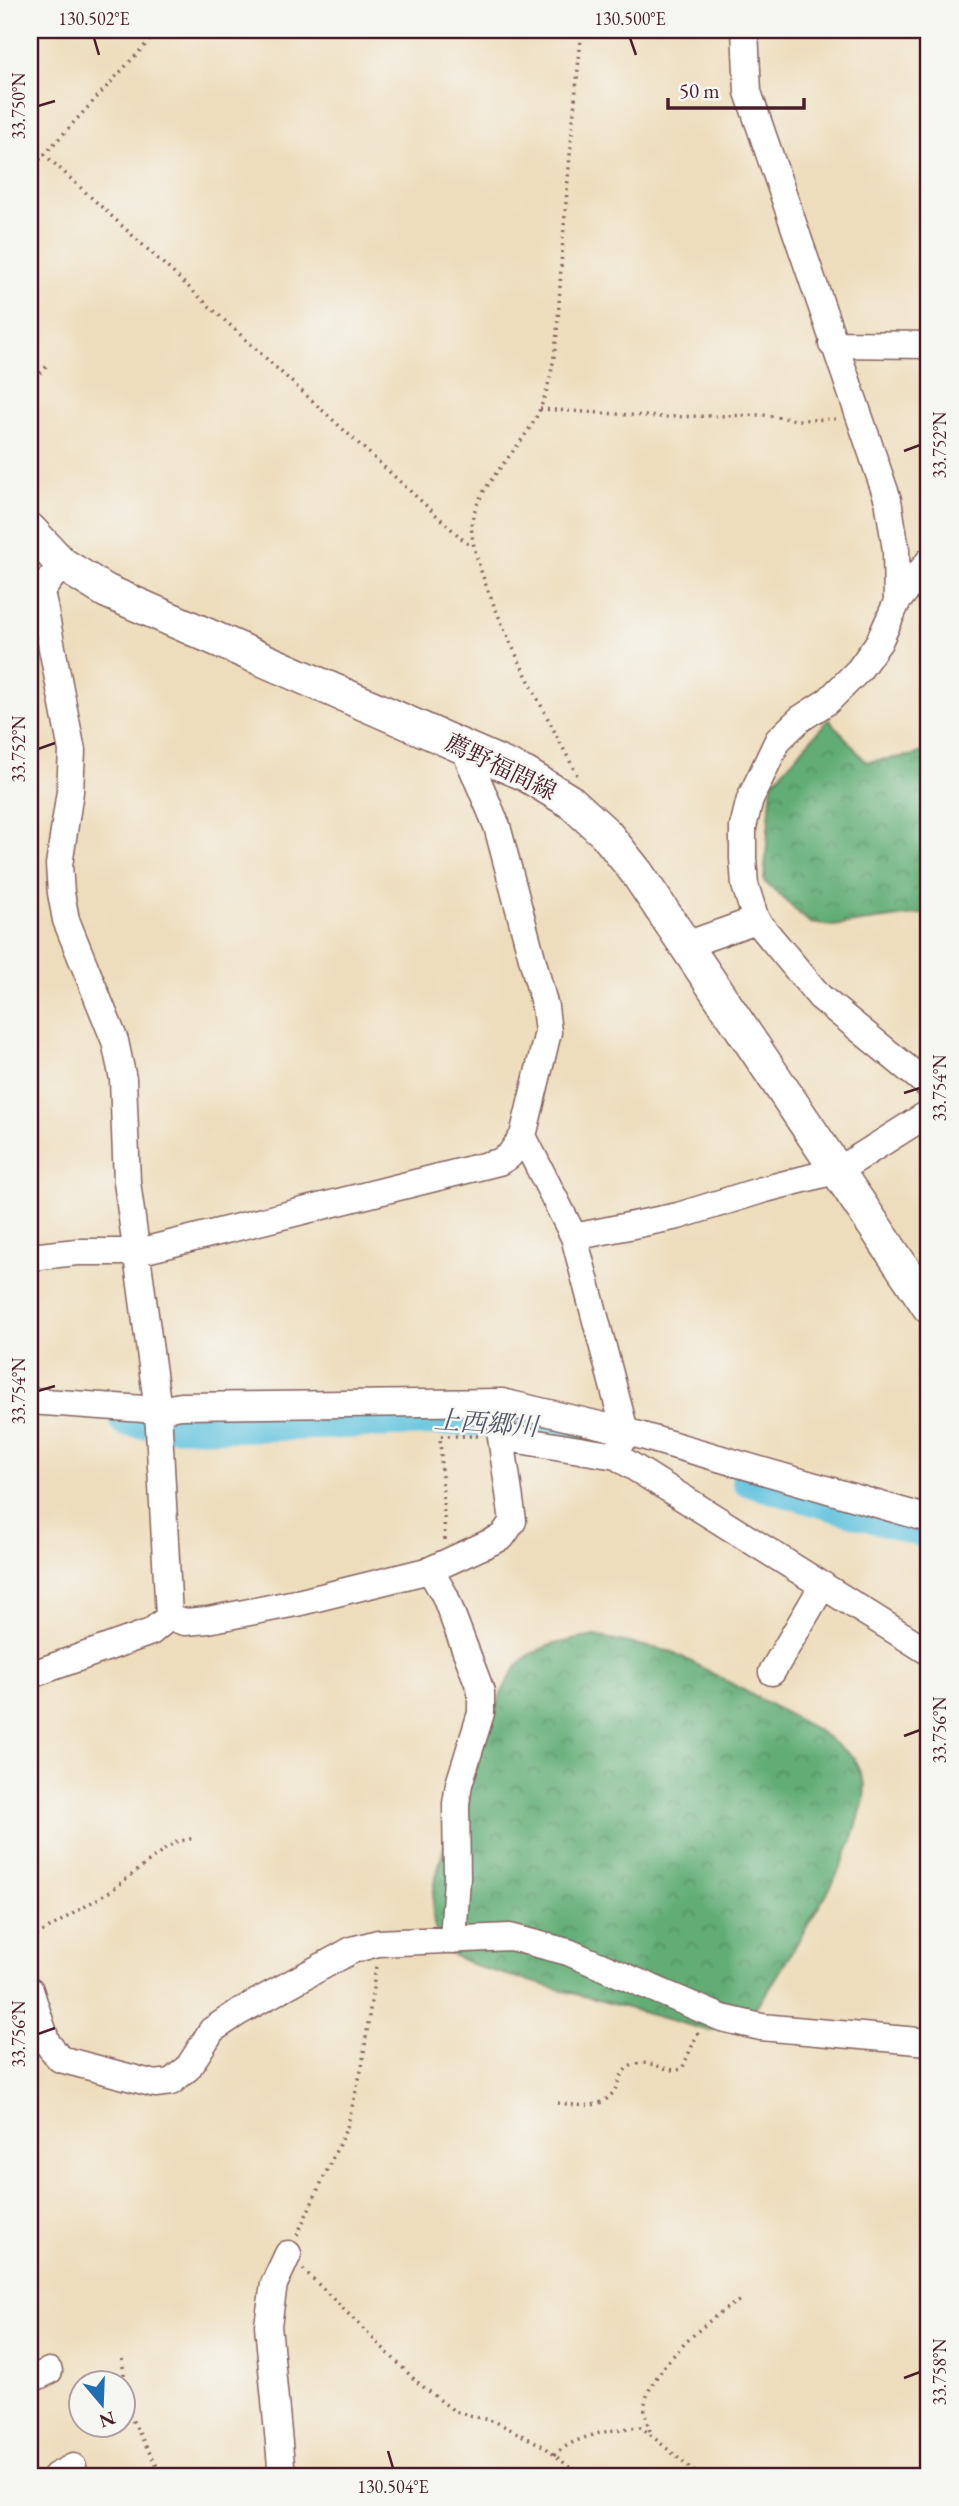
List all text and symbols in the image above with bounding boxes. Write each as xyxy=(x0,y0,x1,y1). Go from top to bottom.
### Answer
text: 130.502°E xyxy=(58,7,130,30)
text: 130.500°E xyxy=(594,7,666,30)
scale bar xyxy=(668,66,805,110)
text: 33.750°N xyxy=(7,72,30,139)
text: 50 m xyxy=(679,77,720,104)
text: 33.752°N xyxy=(928,411,951,478)
text: 33.752°N xyxy=(7,715,30,782)
street label: 薦野福間線 xyxy=(440,726,562,807)
text: 33.754°N xyxy=(928,1054,951,1121)
text: 33.754°N xyxy=(7,1357,30,1424)
water label: 上西郷川 xyxy=(433,1402,542,1444)
text: 33.756°N xyxy=(928,1696,951,1763)
text: 33.756°N xyxy=(7,2000,30,2067)
text: 33.758°N xyxy=(928,2338,951,2405)
north arrow xyxy=(66,2370,136,2440)
text: N xyxy=(95,2405,119,2434)
text: 130.504°E xyxy=(357,2475,429,2498)

